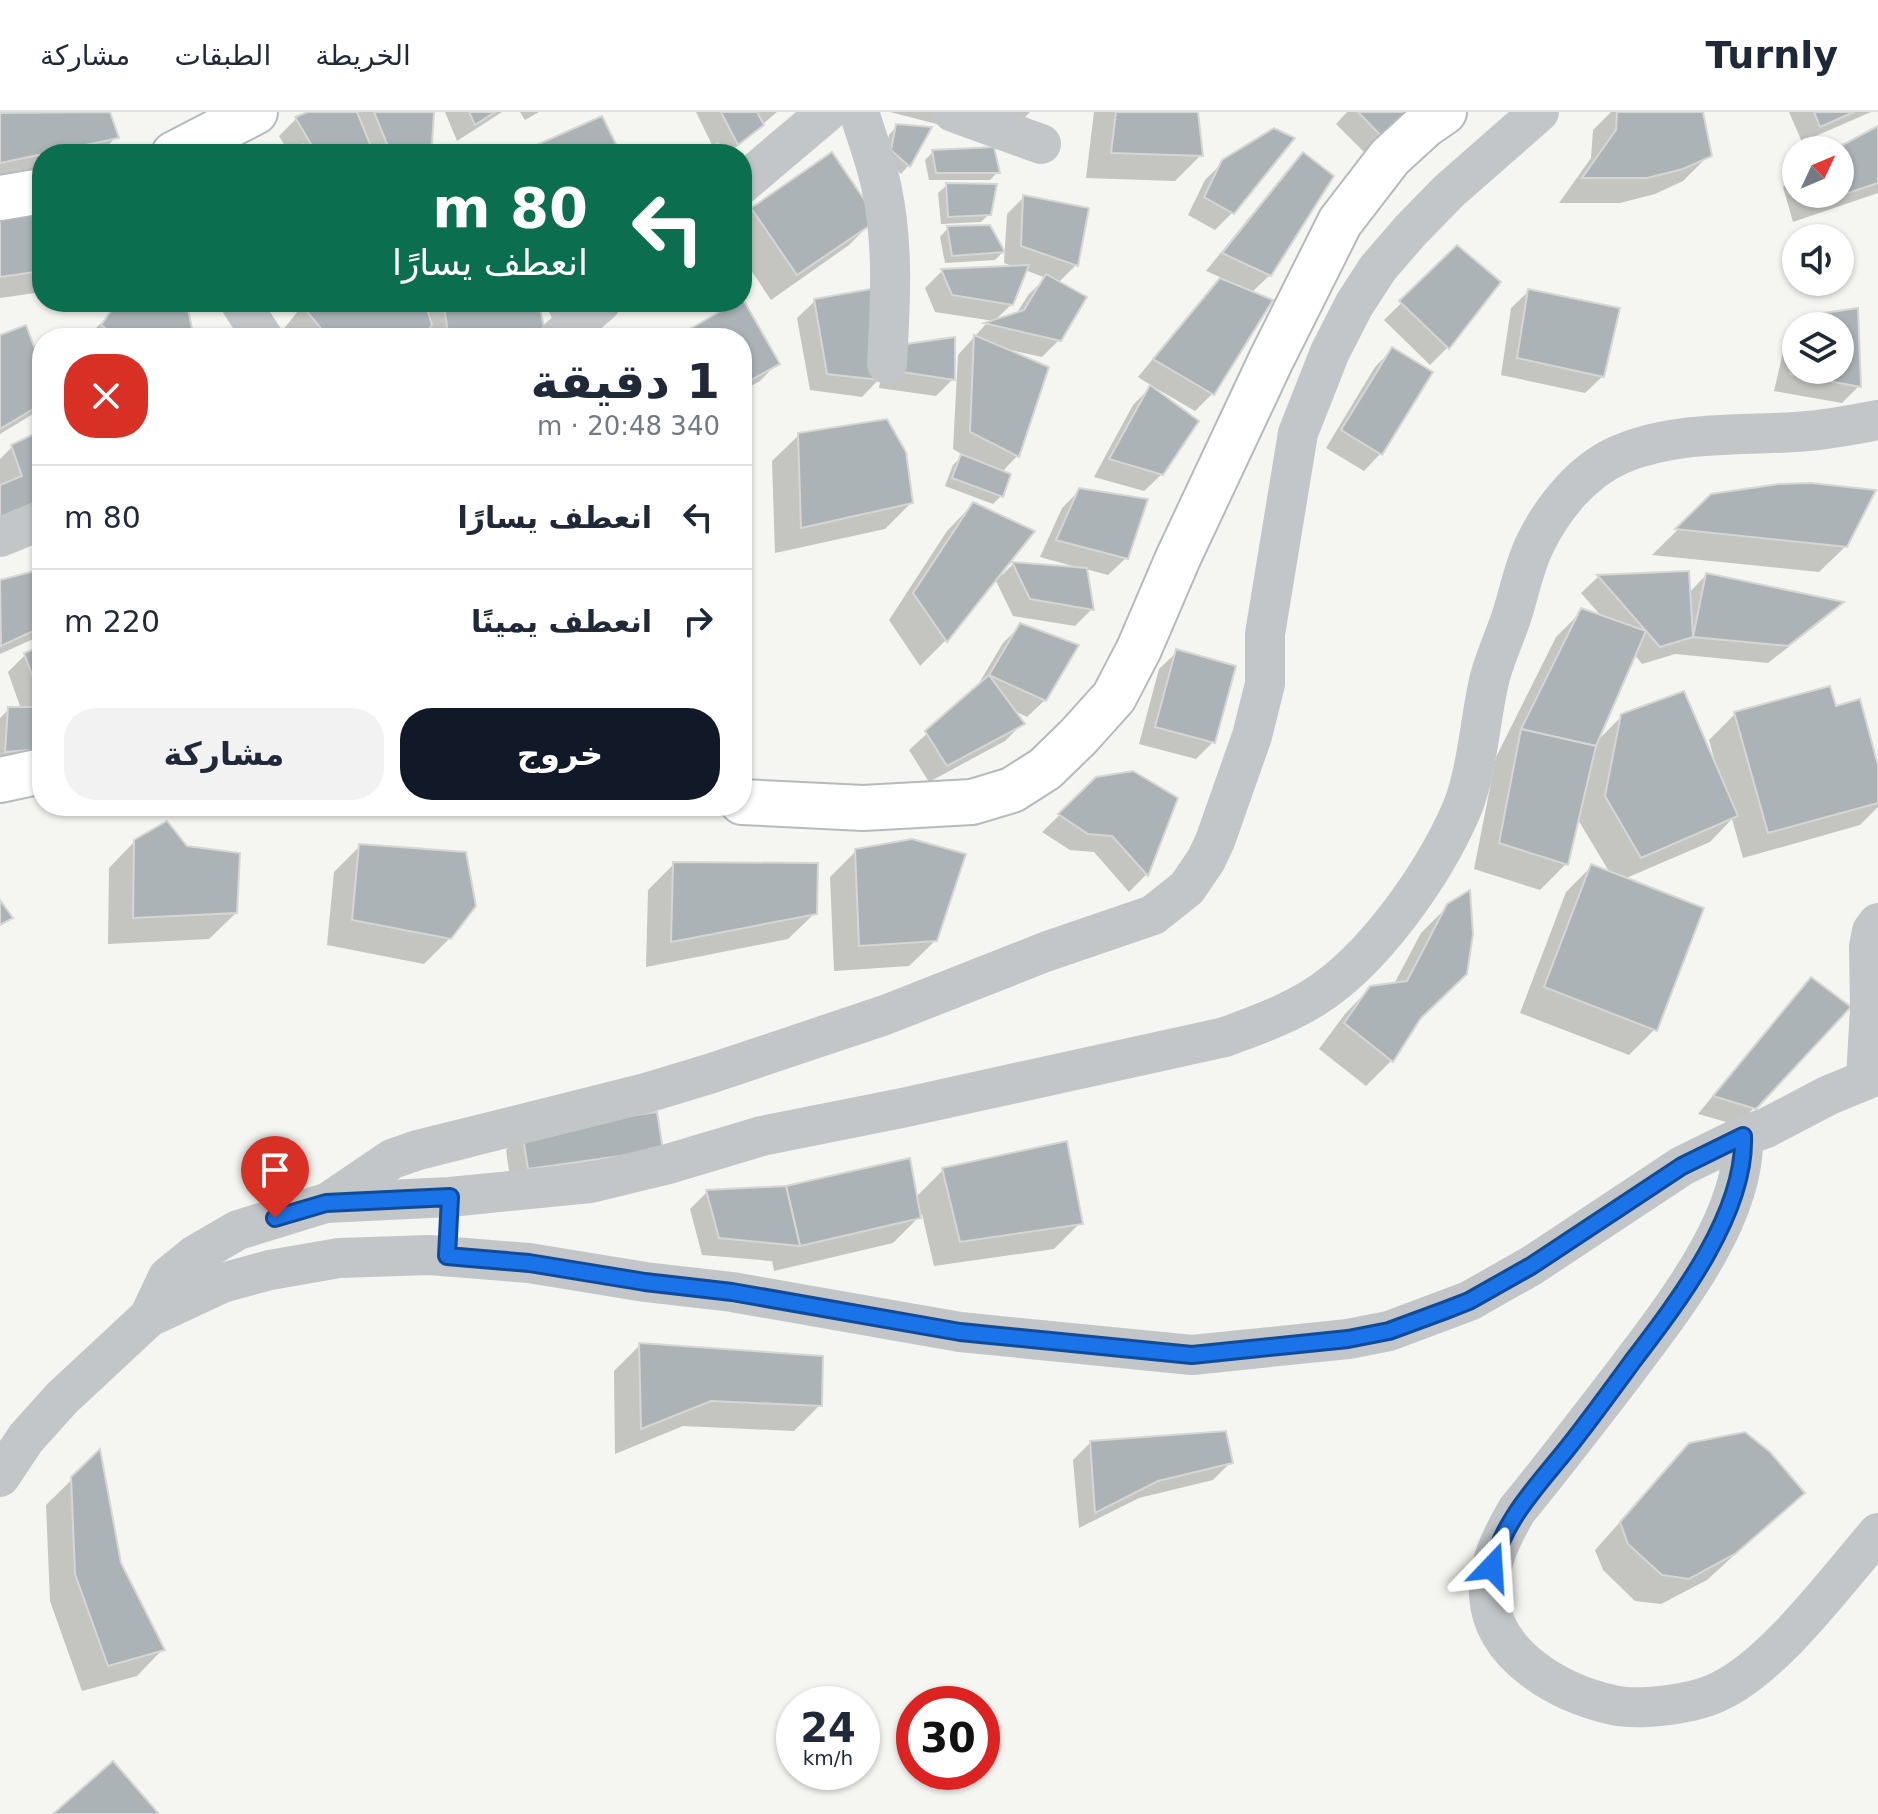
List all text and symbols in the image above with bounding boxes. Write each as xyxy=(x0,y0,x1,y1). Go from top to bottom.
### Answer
text: Turnly xyxy=(1706,33,1838,77)
text: مشاركة xyxy=(40,39,130,72)
text: الطبقات xyxy=(174,39,271,72)
text: الخريطة xyxy=(315,39,411,72)
north arrow xyxy=(1782,136,1854,208)
map controls xyxy=(1782,136,1854,384)
text: 80 m xyxy=(432,175,588,240)
icon: left xyxy=(616,176,720,280)
button: sound xyxy=(1782,224,1854,296)
text: انعطف يسارًا xyxy=(392,242,588,283)
button: layers xyxy=(1782,312,1854,384)
text: 1 دقيقة xyxy=(531,353,720,409)
button: close xyxy=(64,354,148,438)
text: 340 m · 20:48 xyxy=(537,411,720,441)
icon: left xyxy=(676,495,720,539)
text: 80 m xyxy=(64,500,141,535)
text: انعطف يسارًا xyxy=(458,500,652,535)
icon: right xyxy=(676,599,720,643)
text: 220 m xyxy=(64,604,160,639)
text: انعطف يمينًا xyxy=(471,604,652,639)
button: مشاركة xyxy=(64,708,384,800)
button: خروج xyxy=(400,708,720,800)
pin xyxy=(241,1136,309,1218)
icon: arrive xyxy=(253,1148,297,1192)
position arrow xyxy=(1450,1525,1534,1609)
speed limit sign: 30 xyxy=(896,1686,1000,1790)
text: 24 xyxy=(800,1705,856,1751)
text: km/h xyxy=(803,1746,853,1770)

